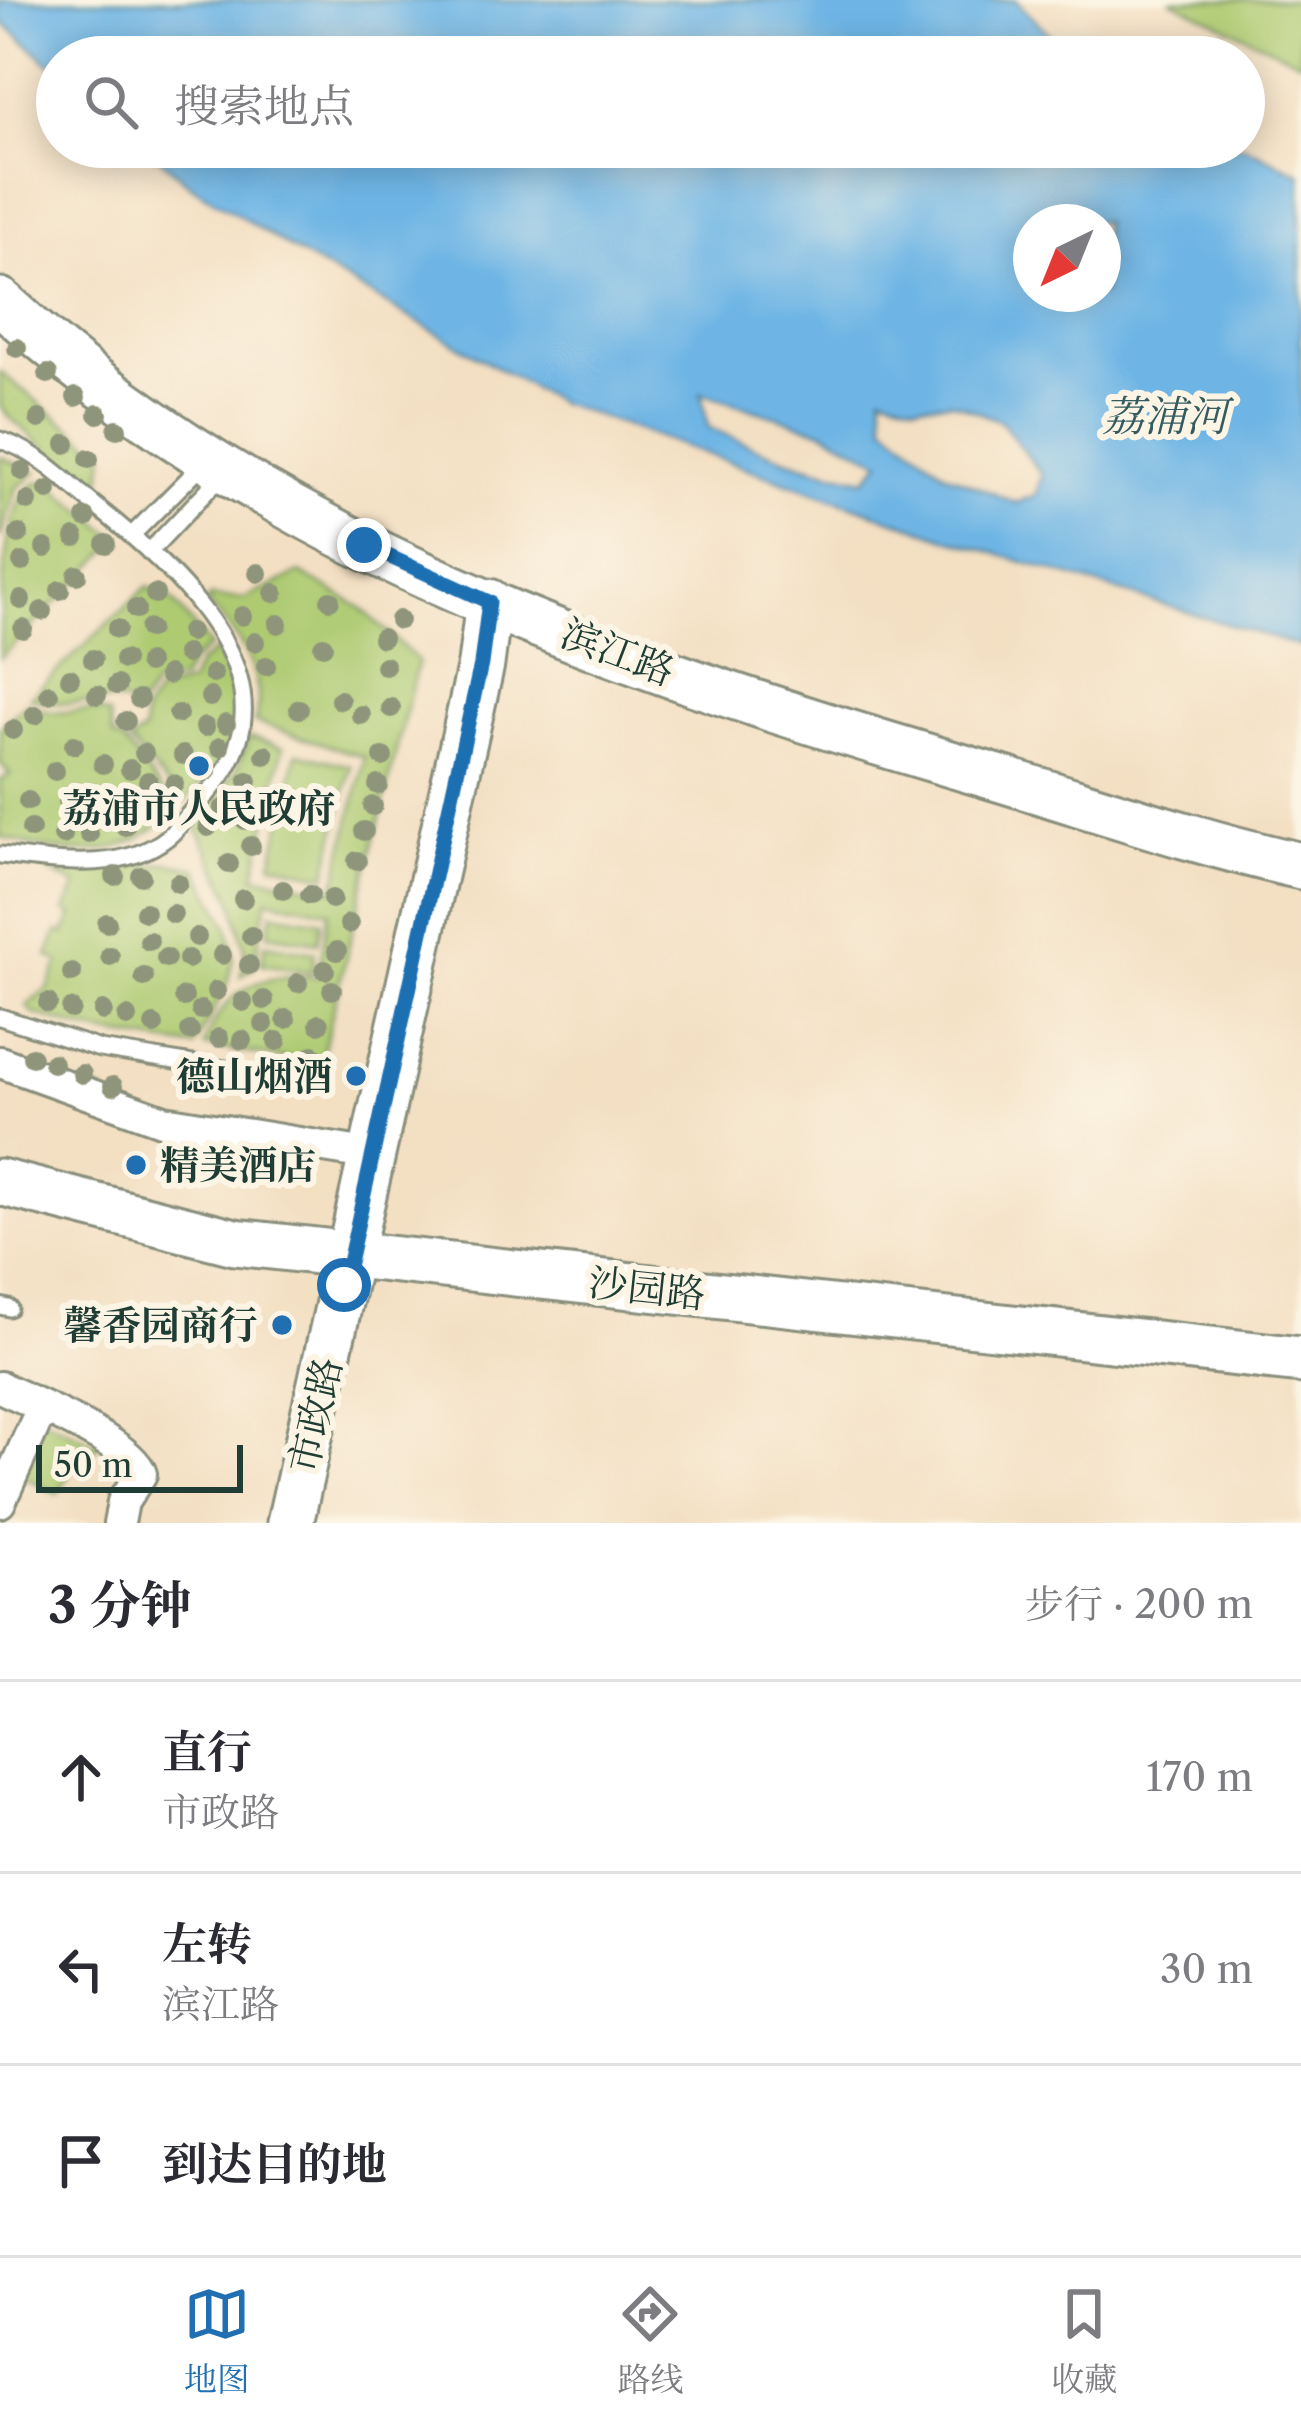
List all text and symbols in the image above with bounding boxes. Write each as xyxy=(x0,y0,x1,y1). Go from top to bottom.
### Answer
search box xyxy=(36,36,1265,168)
icon: search xyxy=(78,69,144,135)
text: 搜索地点 xyxy=(174,78,354,134)
north arrow xyxy=(1013,204,1121,312)
water label: 荔浦河 xyxy=(1102,390,1235,442)
route end xyxy=(337,518,391,572)
street label: 滨江路 xyxy=(555,609,681,695)
marker: 荔浦市人民政府 xyxy=(186,753,212,779)
place label: 荔浦市人民政府 xyxy=(62,784,336,832)
place label: 德山烟酒 xyxy=(176,1052,332,1100)
marker: 德山烟酒 xyxy=(343,1063,369,1089)
place label: 精美酒店 xyxy=(160,1141,316,1189)
marker: 精美酒店 xyxy=(123,1152,149,1178)
route start xyxy=(317,1258,371,1312)
street label: 沙园路 xyxy=(586,1258,708,1318)
place label: 馨香园商行 xyxy=(63,1301,258,1349)
marker: 馨香园商行 xyxy=(269,1312,295,1338)
street label: 市政路 xyxy=(278,1353,352,1477)
scale bar xyxy=(36,1439,243,1492)
text: 50 m xyxy=(54,1445,132,1486)
text: 3 分钟 xyxy=(48,1574,192,1636)
text: 步行 · 200 m xyxy=(1025,1580,1253,1628)
text: 直行 xyxy=(162,1724,252,1780)
icon: ahead xyxy=(48,1744,114,1810)
text: 170 m xyxy=(1146,1753,1253,1801)
text: 市政路 xyxy=(162,1788,279,1836)
text: 左转 xyxy=(162,1916,252,1972)
icon: left xyxy=(48,1936,114,2002)
text: 30 m xyxy=(1160,1945,1253,1993)
text: 滨江路 xyxy=(162,1980,279,2028)
icon: arrive xyxy=(48,2128,114,2194)
text: 到达目的地 xyxy=(162,2136,387,2192)
tab: 地图 xyxy=(184,2281,250,2400)
tab: 路线 xyxy=(617,2281,683,2400)
tab: 收藏 xyxy=(1051,2281,1117,2400)

